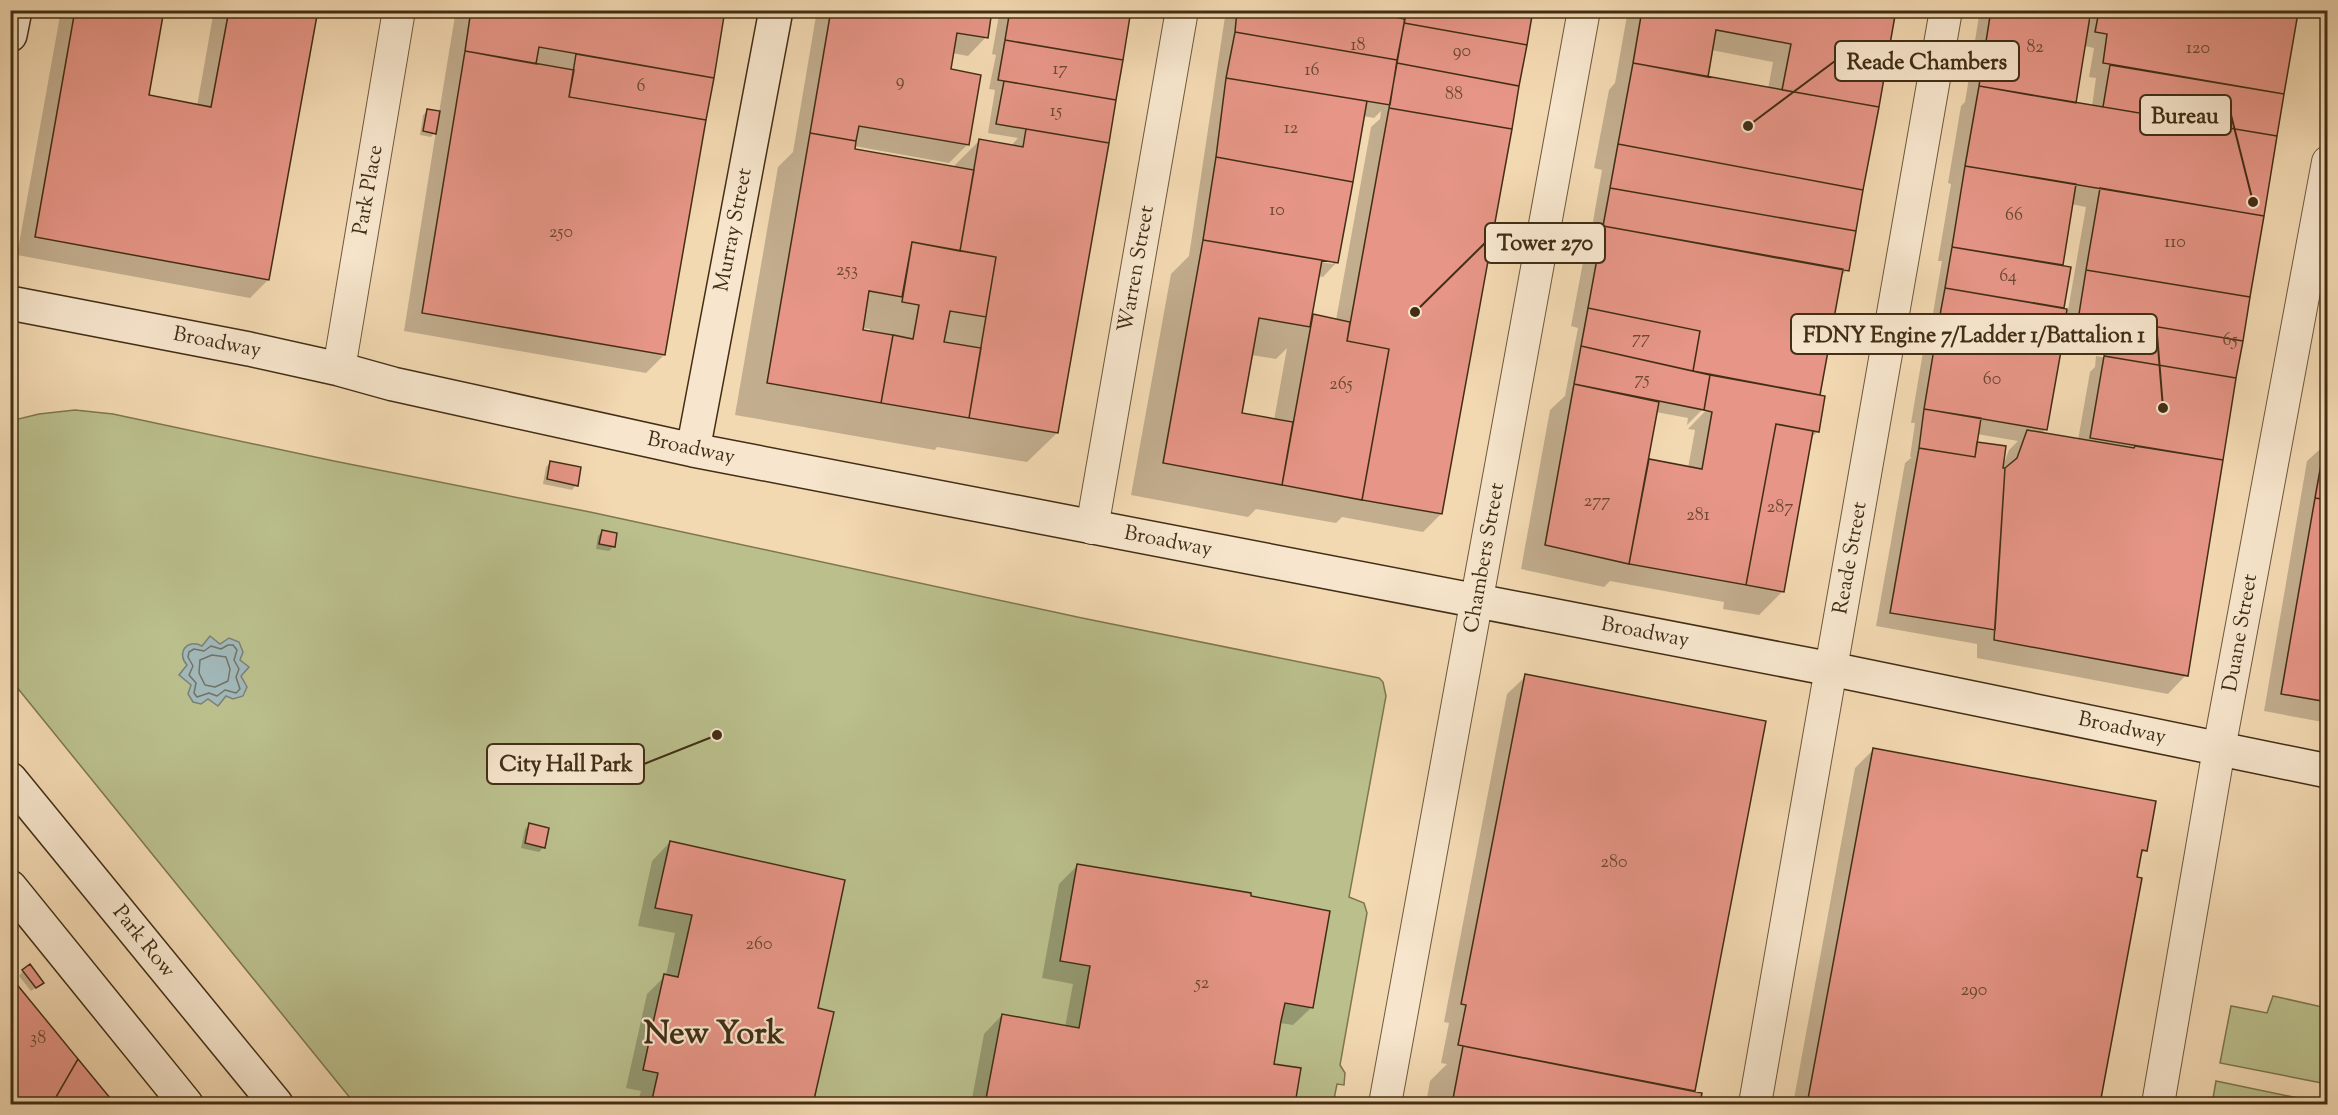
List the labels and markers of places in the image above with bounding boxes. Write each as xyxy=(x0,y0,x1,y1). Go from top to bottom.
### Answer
callout: Reade Chambers xyxy=(1835,41,2019,81)
callout: Bureau xyxy=(2140,95,2231,135)
callout: Tower 270 xyxy=(1485,223,1605,263)
callout: FDNY Engine 7/Ladder 1/Battalion 1 xyxy=(1791,314,2157,354)
callout: City Hall Park xyxy=(487,744,644,784)

